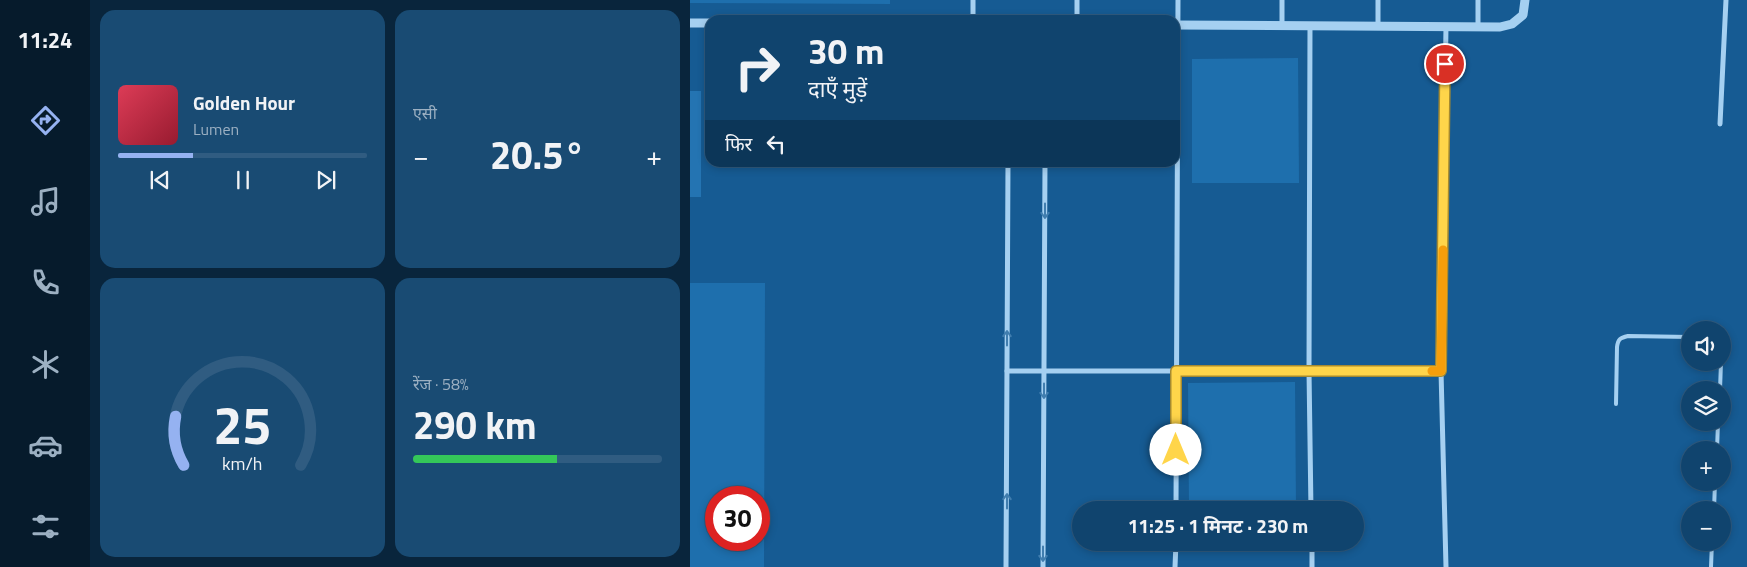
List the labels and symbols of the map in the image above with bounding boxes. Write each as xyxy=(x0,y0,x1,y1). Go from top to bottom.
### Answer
pin xyxy=(1424,43,1466,85)
one-way arrow xyxy=(1040,202,1050,219)
one-way arrow xyxy=(1002,331,1012,347)
one-way arrow xyxy=(1039,382,1049,399)
position arrow xyxy=(1149,423,1201,475)
speed limit sign: 30 xyxy=(705,486,770,551)
one-way arrow xyxy=(1002,493,1011,509)
one-way arrow xyxy=(1038,545,1048,561)

